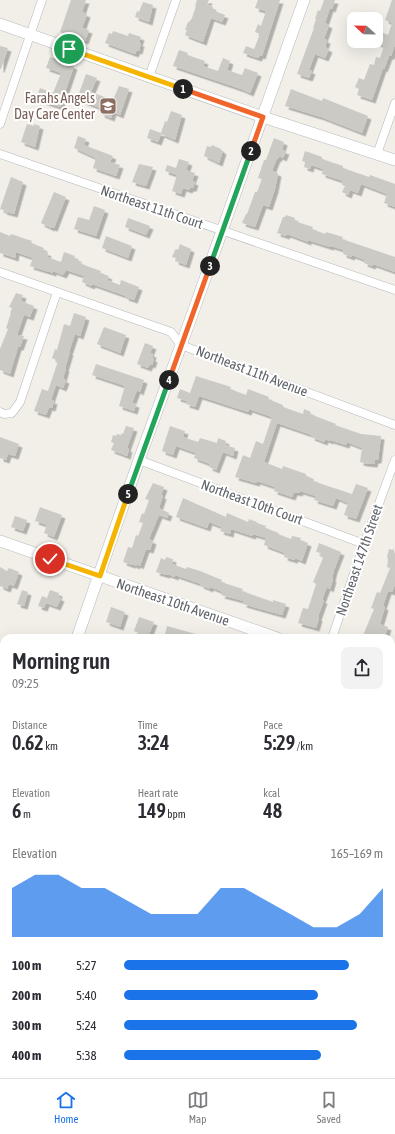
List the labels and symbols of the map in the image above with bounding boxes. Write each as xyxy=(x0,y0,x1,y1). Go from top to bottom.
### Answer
north arrow xyxy=(347,12,383,48)
pin xyxy=(52,32,86,66)
pin: 1 xyxy=(173,79,193,99)
place label: Farahs Angels Day Care Center xyxy=(14,90,96,122)
school or university icon: Farahs Angels Day Care Center xyxy=(98,96,118,116)
pin: 2 xyxy=(241,141,261,161)
street label: Northeast 11th Court xyxy=(99,182,205,232)
pin: 3 xyxy=(200,256,220,276)
street label: Northeast 11th Avenue xyxy=(194,342,310,400)
pin: 4 xyxy=(159,370,179,390)
street label: Northeast 10th Court xyxy=(199,476,305,528)
pin: 5 xyxy=(118,484,138,504)
street label: Northeast 147th Street xyxy=(332,502,386,618)
pin xyxy=(33,542,67,576)
street label: Northeast 10th Avenue xyxy=(115,575,231,629)

